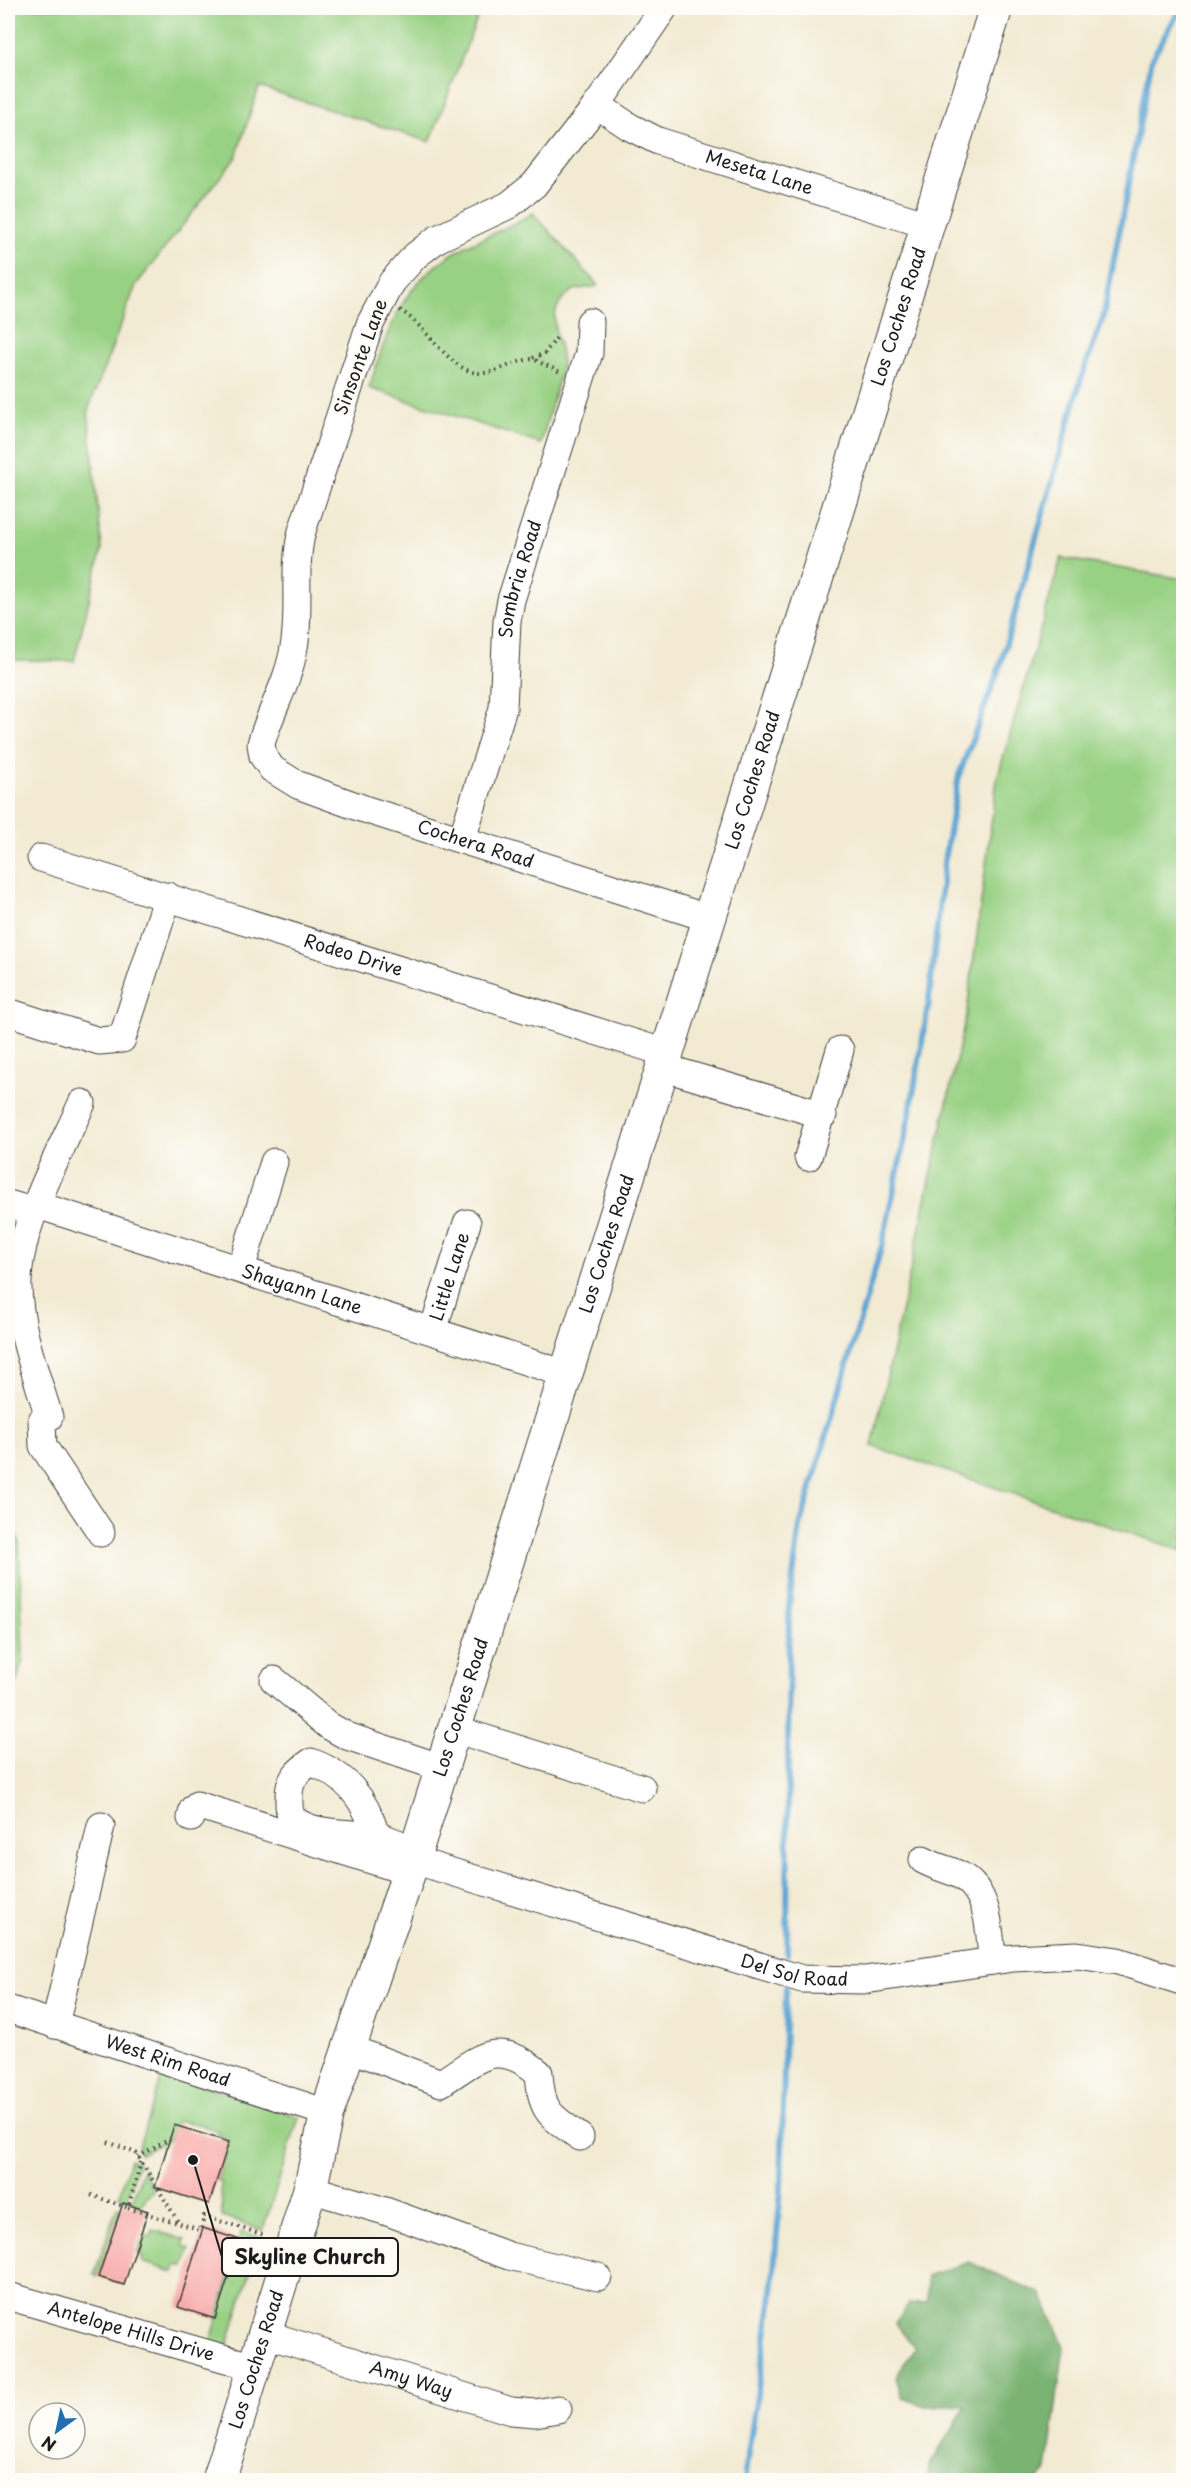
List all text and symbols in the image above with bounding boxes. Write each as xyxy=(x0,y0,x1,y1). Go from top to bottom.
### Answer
street label: Meseta Lane xyxy=(703,142,817,200)
street label: Los Coches Road xyxy=(863,243,932,389)
street label: Sinsonte Lane xyxy=(326,295,393,418)
street label: Sombria Road xyxy=(491,516,547,639)
street label: Los Coches Road xyxy=(717,707,786,853)
street label: Cochera Road xyxy=(414,812,538,874)
street label: Rodeo Drive xyxy=(301,926,406,982)
street label: Los Coches Road xyxy=(571,1171,640,1316)
street label: Little Lane xyxy=(422,1228,475,1324)
street label: Shayann Lane xyxy=(238,1256,366,1320)
street label: Los Coches Road xyxy=(425,1634,494,1780)
street label: Del Sol Road xyxy=(738,1946,848,1992)
street label: West Rim Road xyxy=(102,2027,234,2093)
callout: Skyline Church xyxy=(222,2238,398,2276)
text: Skyline Church xyxy=(234,2241,386,2271)
street label: Los Coches Road xyxy=(221,2286,290,2432)
street label: Antelope Hills Drive xyxy=(45,2293,218,2367)
street label: Amy Way xyxy=(367,2353,456,2404)
north arrow xyxy=(27,2401,87,2461)
text: N xyxy=(36,2431,60,2458)

